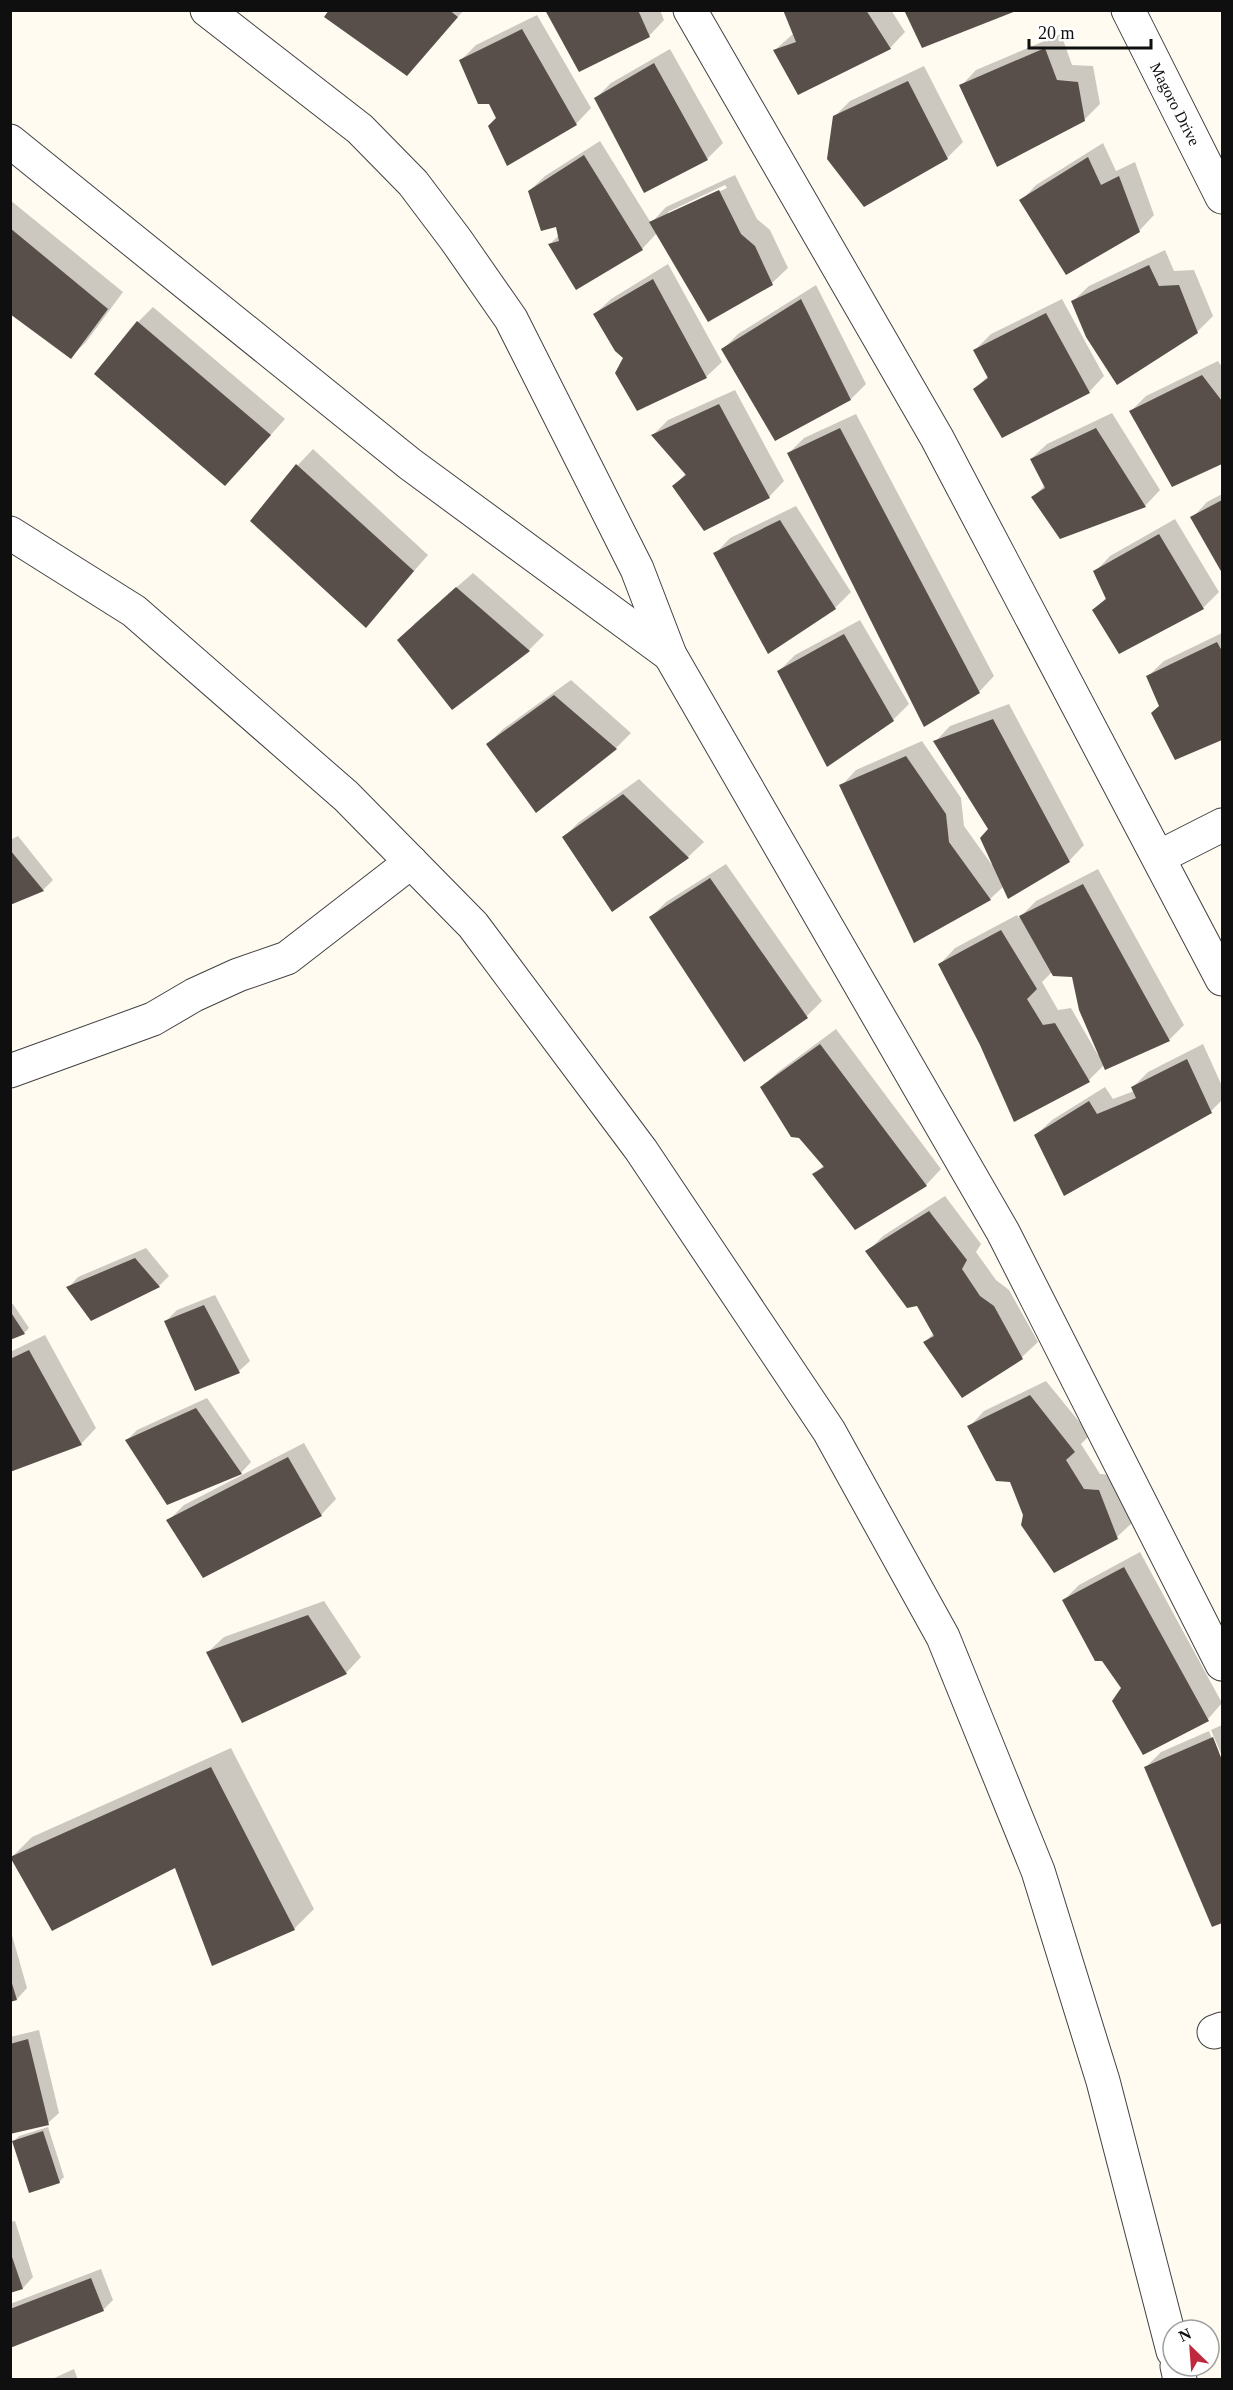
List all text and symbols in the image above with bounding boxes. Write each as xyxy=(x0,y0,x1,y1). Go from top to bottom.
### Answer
scale bar xyxy=(1029,12,1150,50)
text: 20 m xyxy=(1038,23,1075,43)
street label: Magoro Drive xyxy=(1146,60,1203,149)
north arrow xyxy=(1161,2318,1221,2378)
text: N xyxy=(1176,2325,1194,2345)

